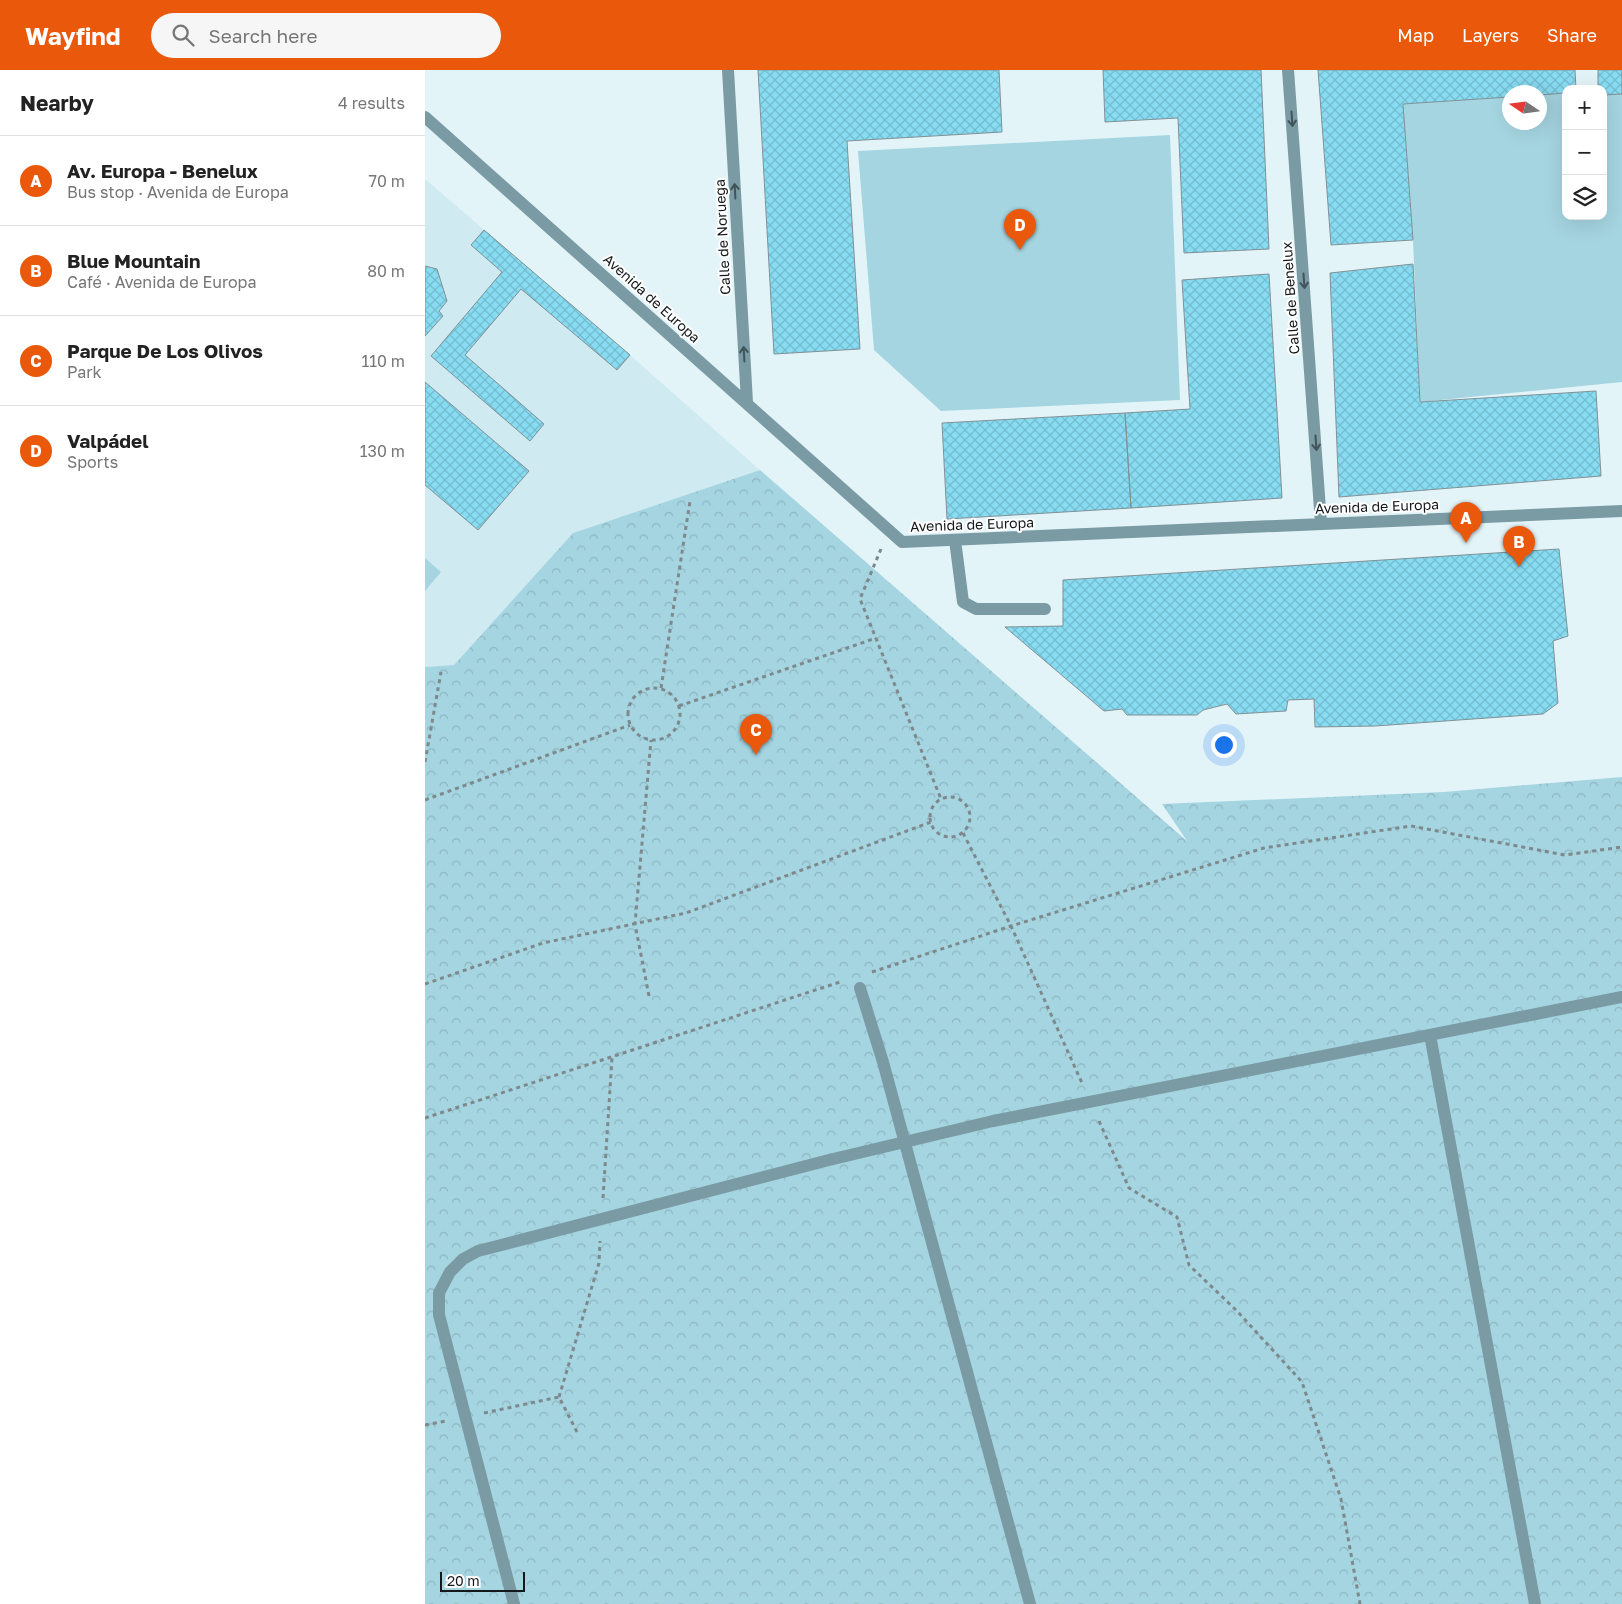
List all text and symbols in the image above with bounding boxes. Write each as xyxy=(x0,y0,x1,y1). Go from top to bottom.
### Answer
search box xyxy=(151,13,501,58)
text: Wayfind xyxy=(25,21,121,50)
icon: search xyxy=(169,21,197,49)
text: Search here xyxy=(209,24,317,47)
text: Map xyxy=(1397,24,1434,46)
text: Layers xyxy=(1462,24,1519,46)
text: Share xyxy=(1547,24,1597,46)
north arrow xyxy=(1502,85,1547,130)
map controls xyxy=(1562,85,1607,220)
button: + xyxy=(1562,85,1607,130)
text: Nearby xyxy=(20,90,94,116)
text: 4 results xyxy=(338,93,405,113)
one-way arrow xyxy=(1287,110,1296,126)
button: − xyxy=(1562,130,1607,175)
text: Av. Europa - Benelux xyxy=(67,159,258,182)
text: A xyxy=(30,171,42,191)
text: 70 m xyxy=(368,171,405,191)
button: layers xyxy=(1562,175,1607,220)
street label: Calle de Noruega xyxy=(710,179,734,295)
text: Bus stop · Avenida de Europa xyxy=(67,182,289,202)
one-way arrow xyxy=(730,184,739,200)
pin: D xyxy=(1004,209,1036,250)
street label: Calle de Benelux xyxy=(1278,241,1302,355)
text: Blue Mountain xyxy=(67,249,200,272)
street label: Avenida de Europa xyxy=(600,250,704,346)
text: B xyxy=(30,261,42,281)
text: 80 m xyxy=(367,261,405,281)
text: Café · Avenida de Europa xyxy=(67,272,257,292)
one-way arrow xyxy=(1299,272,1308,288)
text: Parque De Los Olivos xyxy=(67,339,263,362)
one-way arrow xyxy=(739,346,748,362)
text: C xyxy=(30,351,42,371)
text: 110 m xyxy=(361,351,405,371)
text: Park xyxy=(67,362,102,382)
text: Valpádel xyxy=(67,429,149,452)
one-way arrow xyxy=(1311,434,1320,450)
text: D xyxy=(30,441,42,461)
text: 130 m xyxy=(360,441,405,461)
text: Sports xyxy=(67,452,118,472)
street label: Avenida de Europa xyxy=(1315,495,1439,517)
pin: A xyxy=(1450,502,1482,543)
street label: Avenida de Europa xyxy=(910,513,1034,535)
pin: B xyxy=(1503,526,1535,567)
pin: C xyxy=(740,714,772,755)
your location xyxy=(1211,732,1237,758)
scale bar xyxy=(440,1569,525,1592)
text: 20 m xyxy=(447,1572,480,1589)

